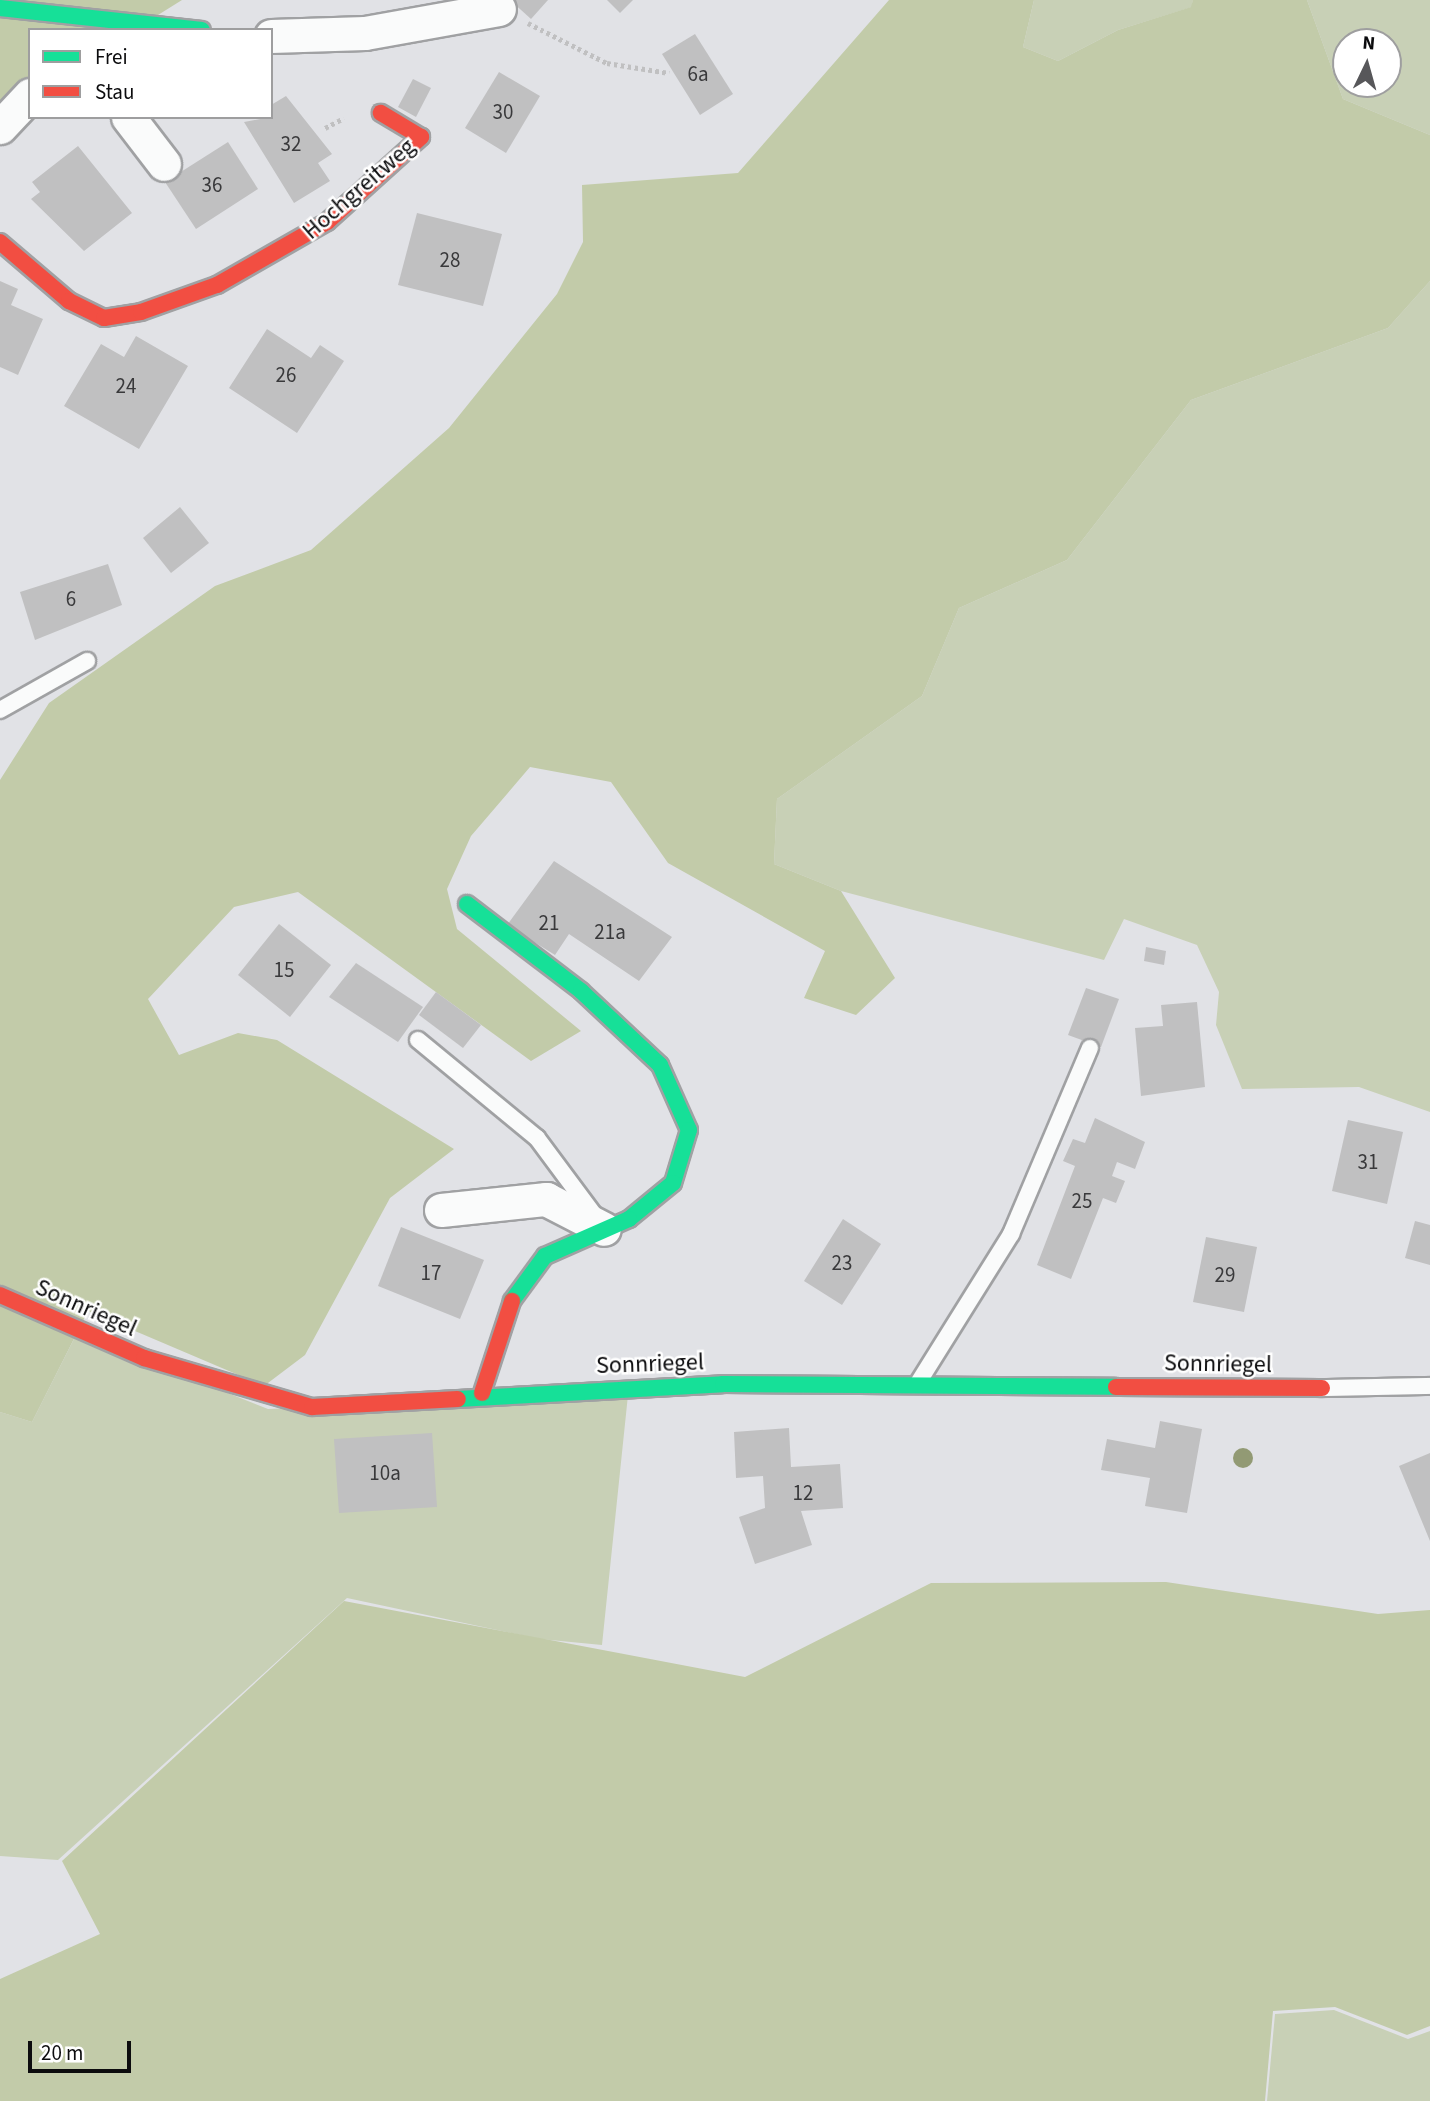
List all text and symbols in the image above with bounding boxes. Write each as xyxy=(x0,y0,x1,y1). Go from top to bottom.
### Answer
legend xyxy=(28,28,273,119)
north arrow xyxy=(1332,28,1402,98)
text: N xyxy=(1361,30,1376,58)
text: Frei xyxy=(95,42,128,72)
house number: 6a xyxy=(687,61,709,87)
text: Stau xyxy=(95,77,134,107)
house number: 30 xyxy=(493,99,513,125)
house number: 32 xyxy=(281,131,301,157)
street label: Hochgreitweg xyxy=(297,132,421,246)
house number: 36 xyxy=(202,172,222,198)
house number: 28 xyxy=(440,247,460,273)
house number: 26 xyxy=(276,362,296,388)
house number: 24 xyxy=(116,373,136,399)
house number: 6 xyxy=(66,586,76,612)
house number: 21 xyxy=(539,910,559,936)
house number: 21a xyxy=(594,919,626,945)
house number: 15 xyxy=(274,957,294,983)
house number: 31 xyxy=(1358,1149,1378,1175)
house number: 25 xyxy=(1072,1188,1092,1214)
house number: 23 xyxy=(832,1250,852,1276)
house number: 17 xyxy=(421,1260,441,1286)
house number: 29 xyxy=(1215,1262,1235,1288)
street label: Sonnriegel xyxy=(31,1273,141,1343)
street label: Sonnriegel xyxy=(596,1348,704,1380)
street label: Sonnriegel xyxy=(1164,1349,1272,1379)
house number: 10a xyxy=(369,1460,401,1486)
house number: 12 xyxy=(793,1480,813,1506)
scale bar xyxy=(32,2028,135,2072)
text: 20 m xyxy=(41,2038,83,2068)

